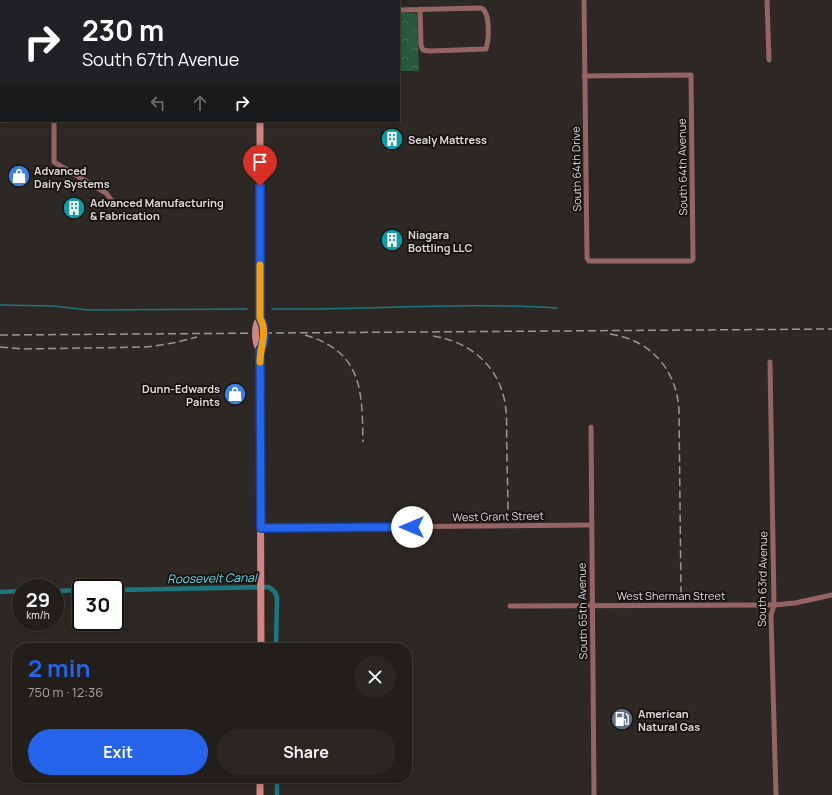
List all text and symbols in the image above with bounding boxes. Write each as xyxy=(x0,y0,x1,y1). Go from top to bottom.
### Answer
text: 230 m xyxy=(82,11,164,49)
icon: right xyxy=(16,16,68,68)
text: South 67th Avenue xyxy=(82,47,239,71)
icon: left xyxy=(147,92,169,114)
icon: ahead xyxy=(189,92,211,114)
icon: right xyxy=(231,92,253,114)
street label: South 64th Avenue xyxy=(674,118,690,216)
building icon: Sealy Mattress xyxy=(379,126,405,152)
street label: South 64th Drive xyxy=(568,126,584,212)
place label: Sealy Mattress xyxy=(408,132,487,147)
pin xyxy=(243,145,277,186)
icon: arrive xyxy=(249,151,271,173)
shop icon: Advanced Dairy Systems xyxy=(6,163,32,189)
place label: Advanced Dairy Systems xyxy=(34,163,110,191)
building icon: Advanced Manufacturing & Fabrication xyxy=(61,195,87,221)
place label: Advanced Manufacturing & Fabrication xyxy=(90,195,224,223)
building icon: Niagara Bottling LLC xyxy=(379,227,405,253)
place label: Niagara Bottling LLC xyxy=(408,227,473,255)
place label: Dunn-Edwards Paints xyxy=(142,381,220,409)
shop icon: Dunn-Edwards Paints xyxy=(222,381,248,407)
position arrow xyxy=(391,506,433,548)
street label: West Grant Street xyxy=(452,508,544,524)
street label: South 63rd Avenue xyxy=(754,530,770,627)
street label: South 65th Avenue xyxy=(574,562,590,660)
water label: Roosevelt Canal xyxy=(167,569,259,587)
speed limit sign: 30 xyxy=(72,579,124,631)
text: 29 xyxy=(26,586,50,613)
street label: West Sherman Street xyxy=(617,588,725,603)
text: km/h xyxy=(26,608,50,622)
text: 2 min xyxy=(28,651,90,684)
button: close xyxy=(354,656,396,698)
text: 750 m · 12:36 xyxy=(28,683,103,701)
fuel station icon: American Natural Gas xyxy=(609,706,635,732)
place label: American Natural Gas xyxy=(638,706,700,734)
button: Exit xyxy=(28,729,208,775)
button: Share xyxy=(216,729,396,775)

